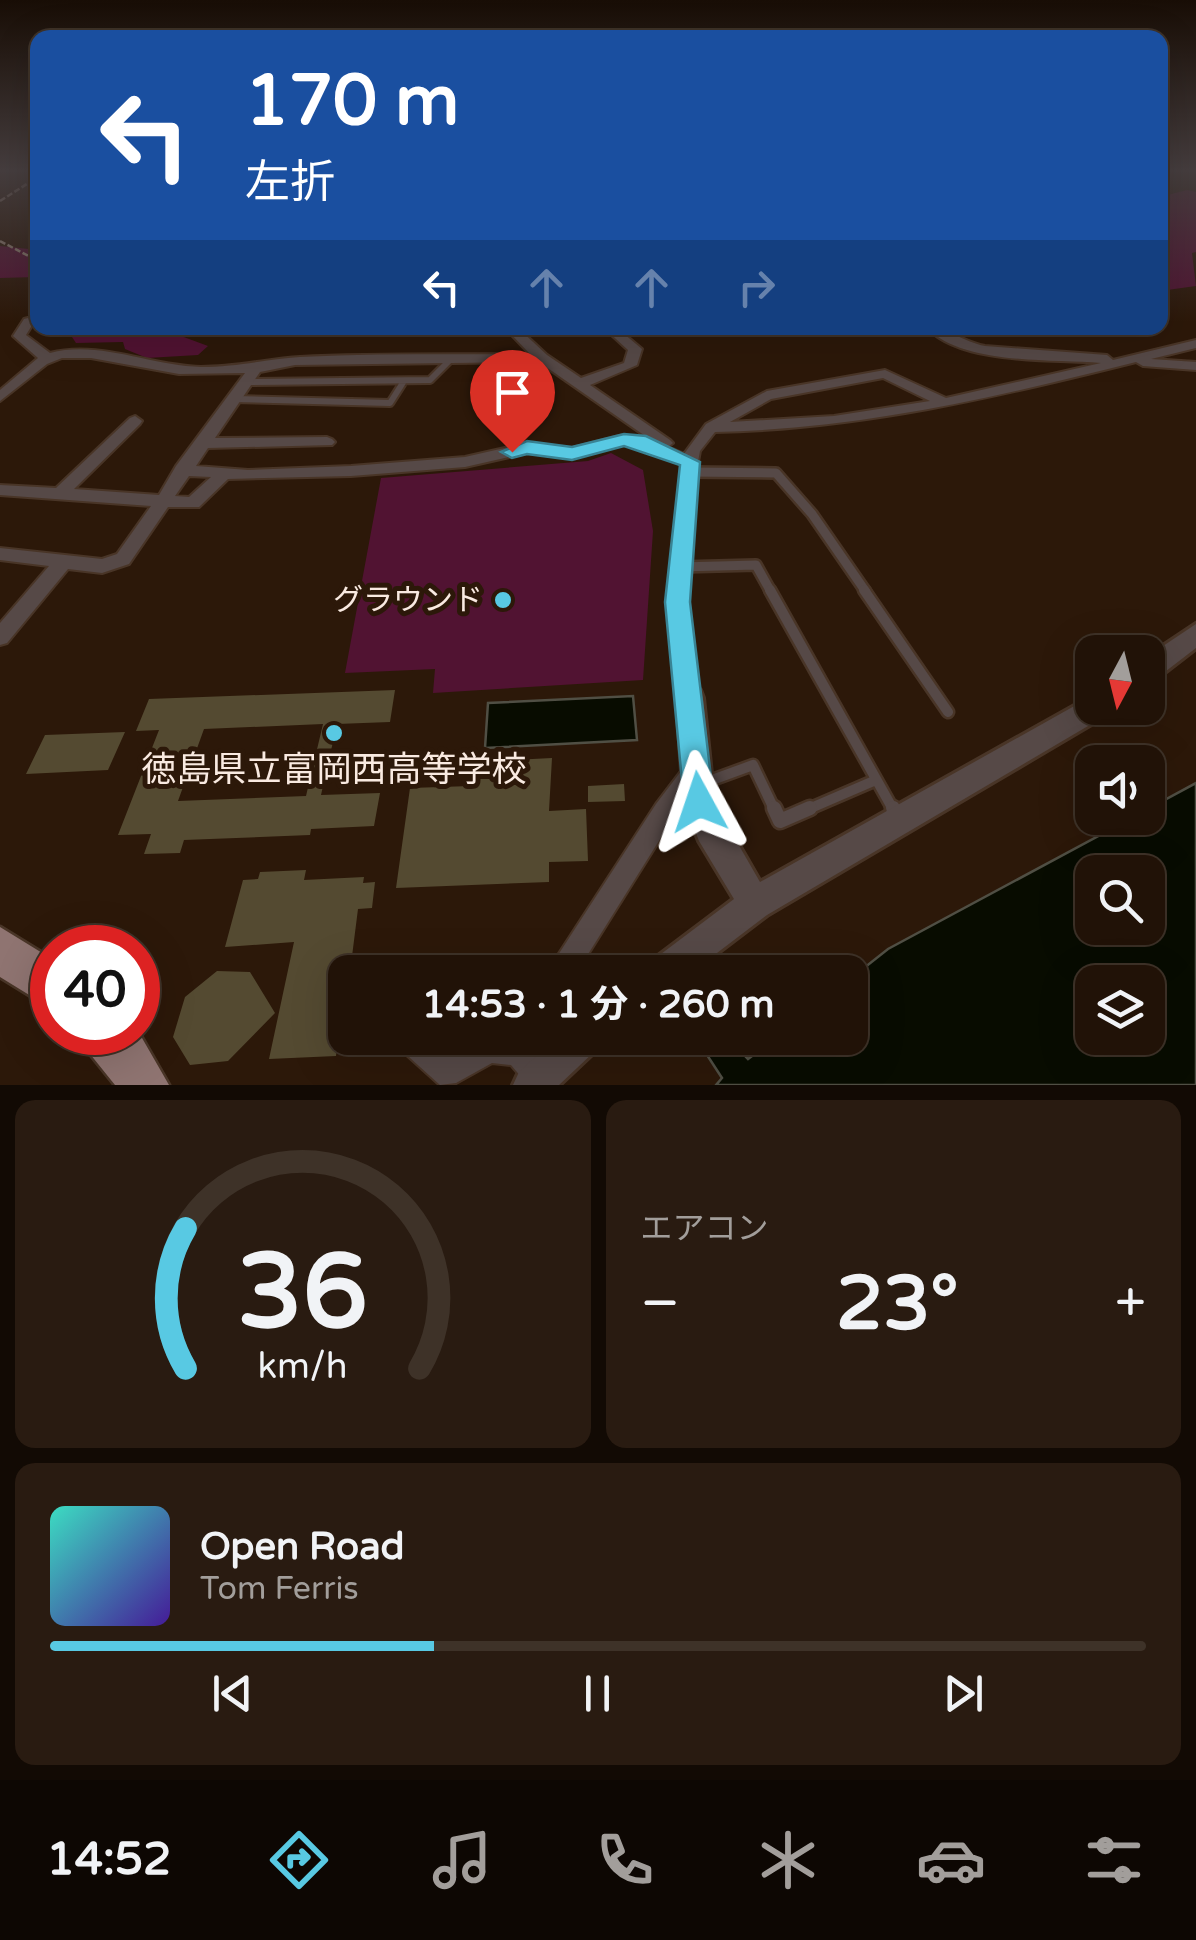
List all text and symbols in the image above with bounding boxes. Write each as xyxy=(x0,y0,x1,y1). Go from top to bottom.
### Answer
text: 170 m xyxy=(245,60,459,144)
icon: left xyxy=(80,70,210,200)
text: 左折 xyxy=(245,156,335,210)
icon: left xyxy=(414,260,469,315)
icon: ahead xyxy=(519,260,574,315)
icon: ahead xyxy=(624,260,679,315)
icon: right xyxy=(729,260,784,315)
pin xyxy=(470,350,555,453)
icon: arrive xyxy=(485,365,540,420)
place label: グラウンド xyxy=(333,582,483,619)
marker: グラウンド xyxy=(492,589,514,611)
north arrow xyxy=(1075,635,1165,725)
map controls xyxy=(1075,635,1165,1055)
marker: 徳島県立富岡西高等学校 xyxy=(323,722,345,744)
button: sound xyxy=(1075,745,1165,835)
place label: 徳島県立富岡西高等学校 xyxy=(141,749,527,791)
position arrow xyxy=(647,750,751,854)
button: search xyxy=(1075,855,1165,945)
speed limit sign: 40 xyxy=(30,925,160,1055)
button: layers xyxy=(1075,965,1165,1055)
text: 14:53 · 1 分 · 260 m xyxy=(422,982,774,1028)
text: エアコン xyxy=(641,1210,769,1248)
text: 36 xyxy=(237,1231,368,1356)
text: 23° xyxy=(836,1259,959,1349)
text: − xyxy=(641,1271,680,1337)
text: + xyxy=(1115,1271,1146,1337)
text: km/h xyxy=(258,1345,348,1388)
text: Open Road xyxy=(200,1524,405,1570)
text: Tom Ferris xyxy=(200,1570,359,1608)
icon: previous xyxy=(205,1666,260,1721)
icon: pause xyxy=(570,1666,625,1721)
icon: next xyxy=(936,1666,991,1721)
icon: directions xyxy=(264,1825,334,1895)
icon: music xyxy=(427,1825,497,1895)
icon: phone xyxy=(590,1825,660,1895)
icon: climate xyxy=(753,1825,823,1895)
icon: car xyxy=(916,1825,986,1895)
icon: filters xyxy=(1079,1825,1149,1895)
text: 14:52 xyxy=(47,1833,171,1887)

